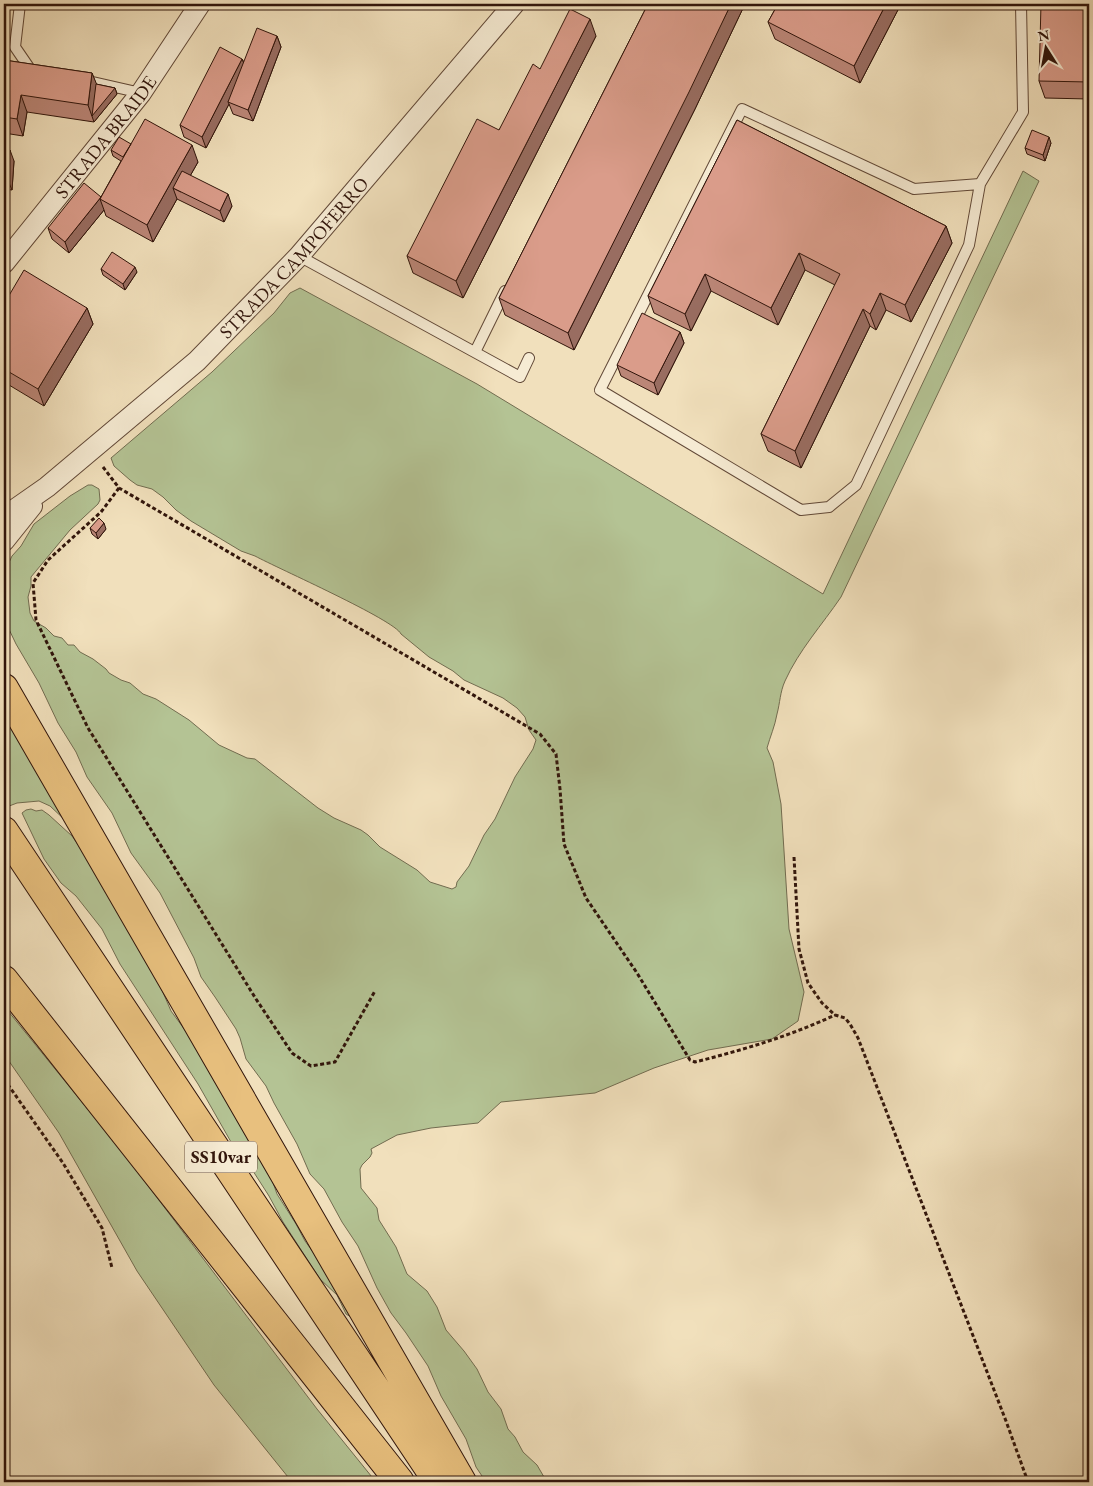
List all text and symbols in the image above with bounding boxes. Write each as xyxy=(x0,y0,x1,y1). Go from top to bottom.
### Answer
north arrow xyxy=(1020,22,1070,72)
text: N xyxy=(1036,25,1051,45)
street label: STRADA BRAIDE xyxy=(49,71,162,203)
street label: STRADA CAMPOFERRO xyxy=(214,172,374,344)
road number: SS10var xyxy=(185,1142,257,1172)

